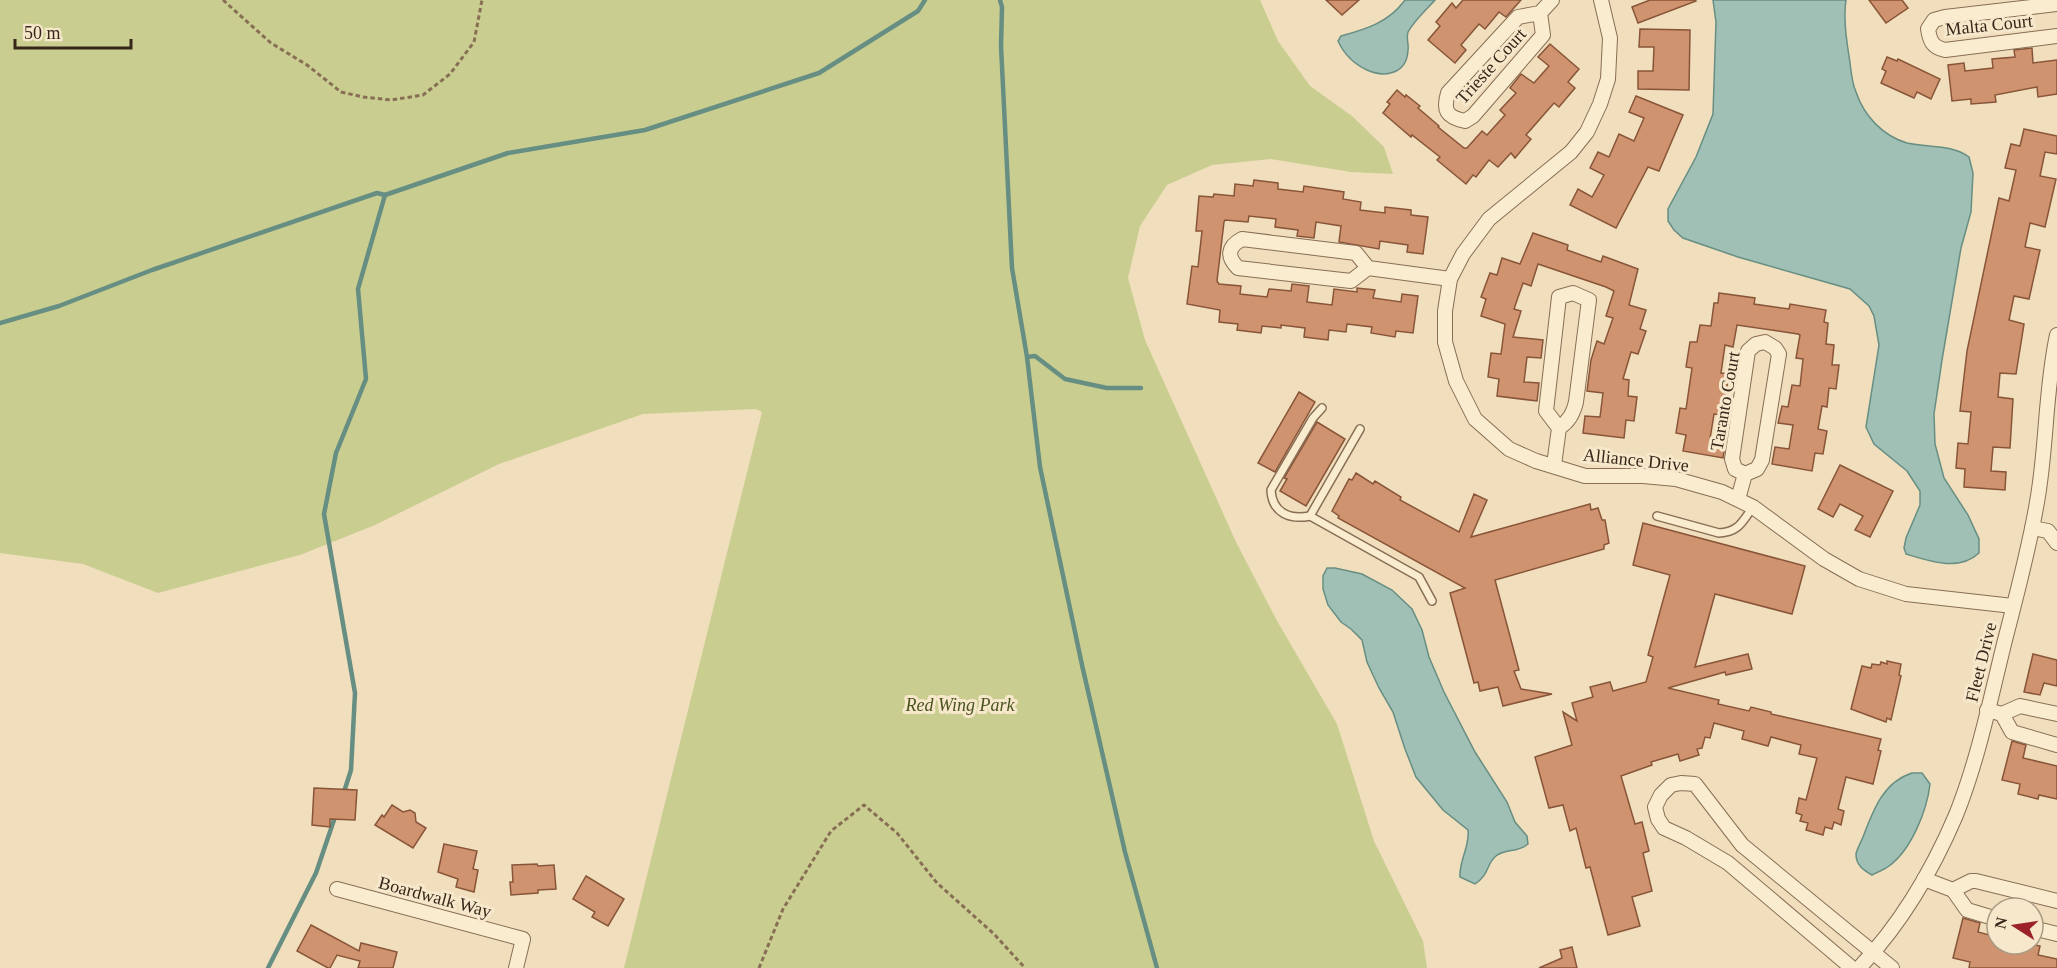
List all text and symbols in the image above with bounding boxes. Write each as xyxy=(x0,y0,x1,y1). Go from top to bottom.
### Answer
street label: Malta Court xyxy=(1944,10,2034,40)
scale bar xyxy=(15,12,130,50)
text: 50 m xyxy=(24,23,61,43)
street label: Trieste Court xyxy=(1452,24,1530,108)
street label: Taranto Court xyxy=(1706,350,1744,452)
street label: Alliance Drive xyxy=(1582,444,1690,476)
street label: Fleet Drive xyxy=(1961,620,2001,704)
park label: Red Wing Park xyxy=(905,695,1015,715)
street label: Boardwalk Way xyxy=(377,872,493,922)
north arrow xyxy=(1985,896,2045,956)
text: N xyxy=(1991,915,2010,930)

